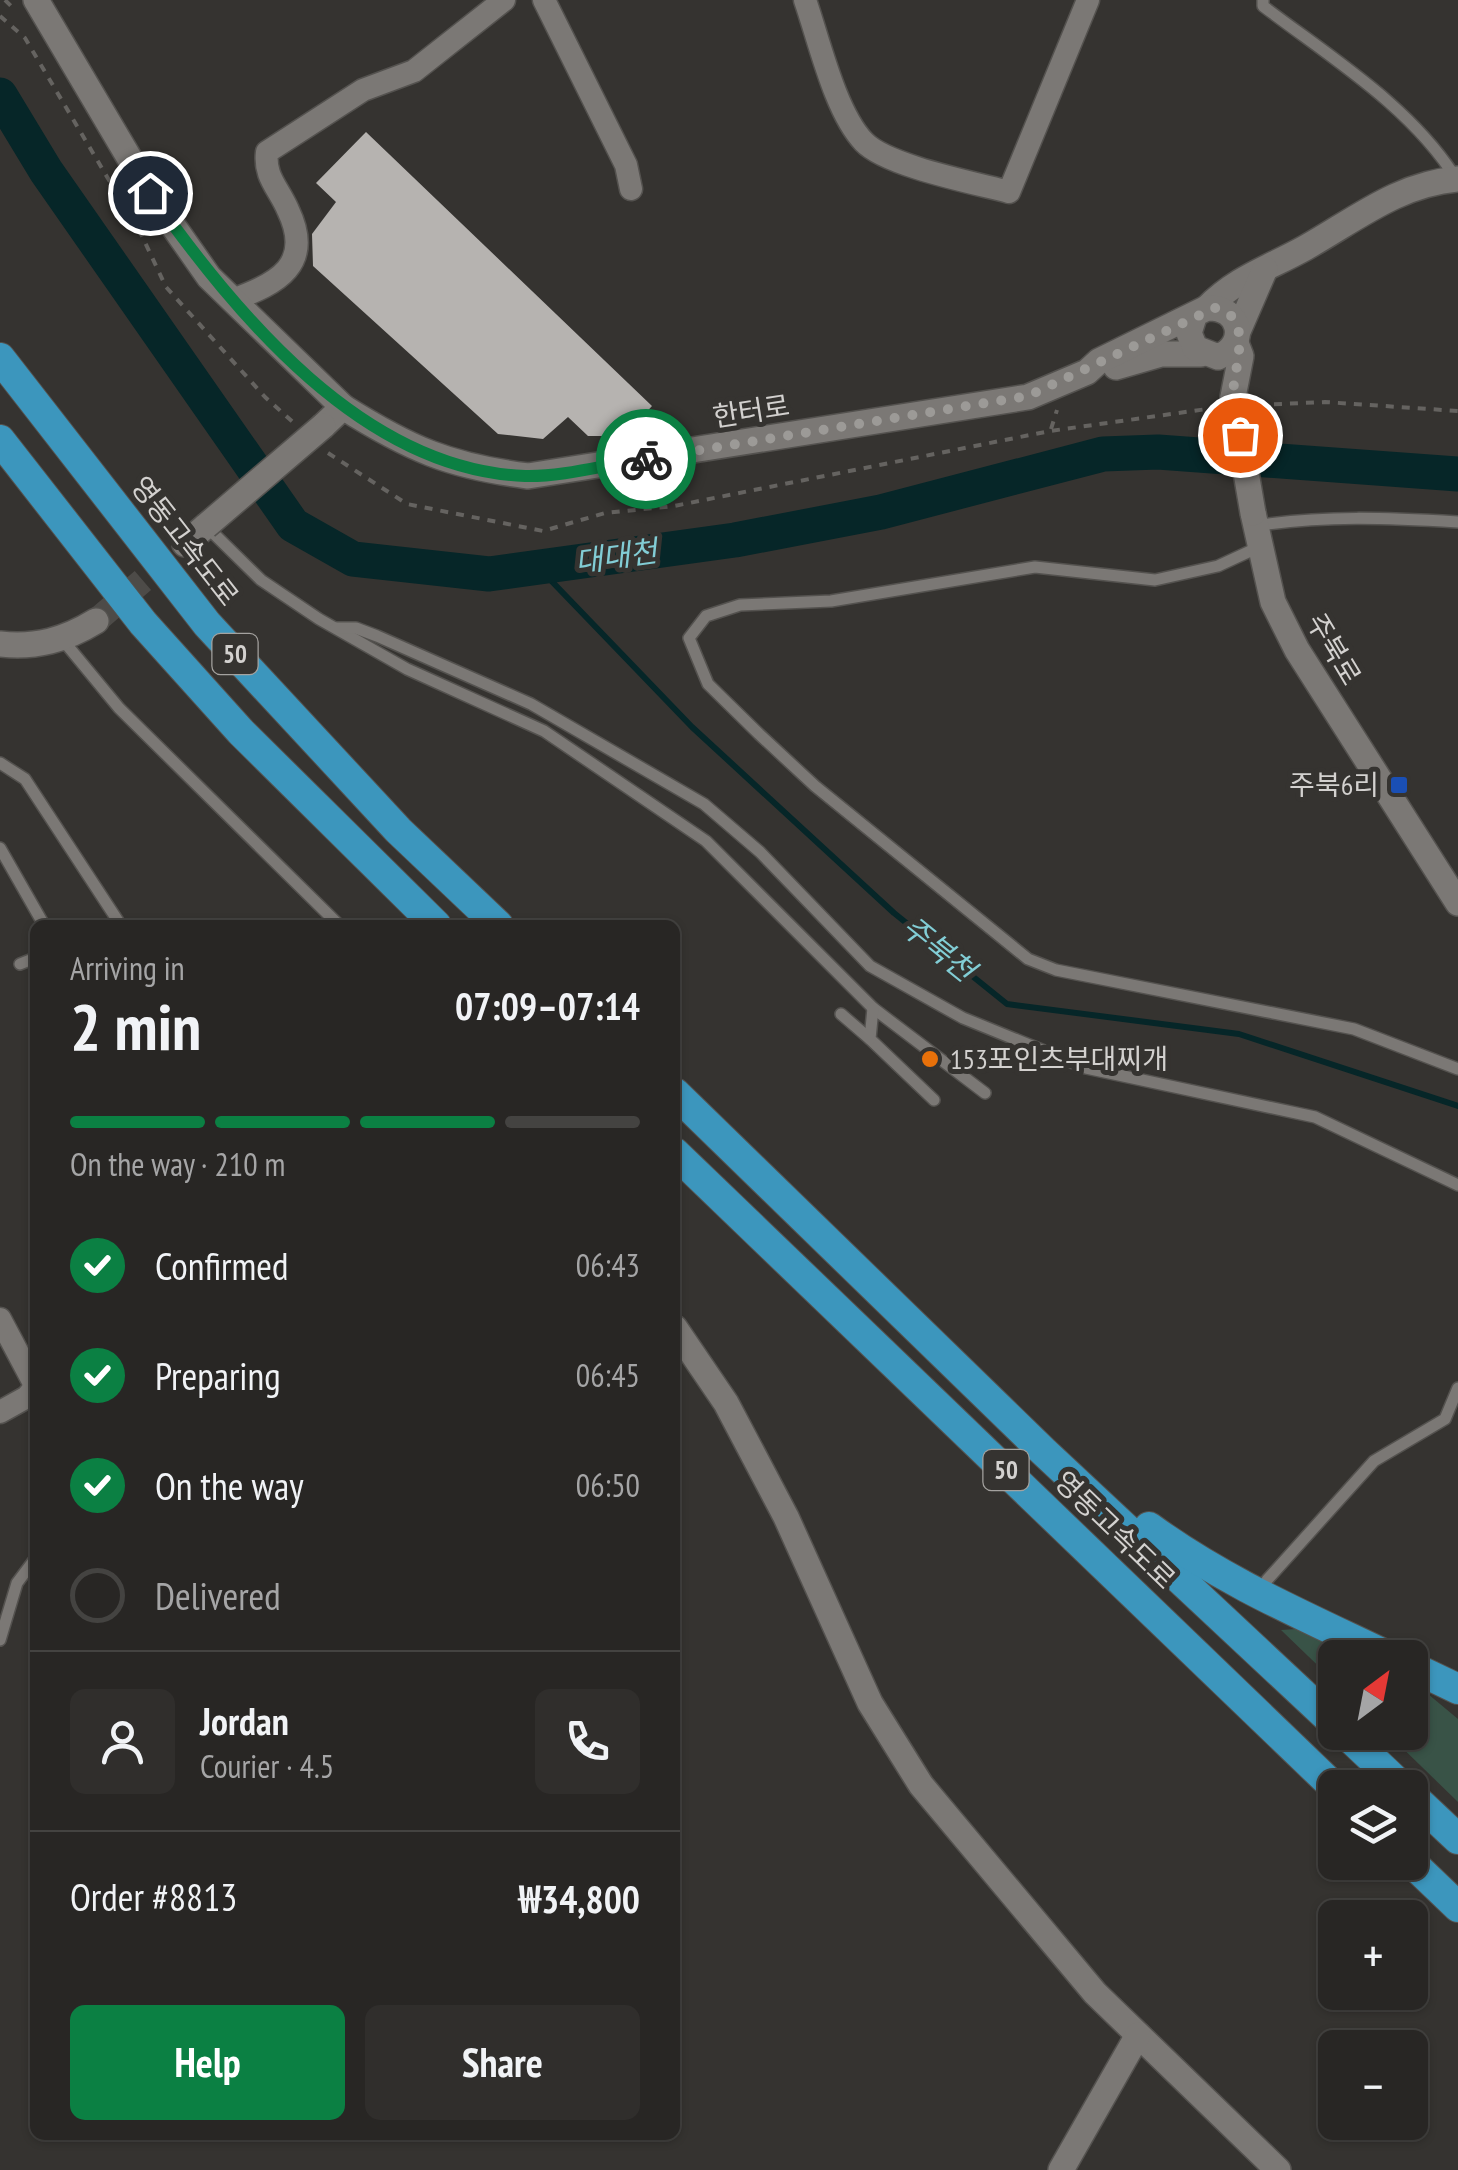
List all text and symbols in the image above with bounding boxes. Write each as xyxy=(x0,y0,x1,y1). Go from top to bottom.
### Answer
pin xyxy=(108,151,193,236)
icon: home xyxy=(123,166,178,221)
street label: 한터로 xyxy=(710,386,792,435)
pin xyxy=(1198,393,1283,478)
icon: bag xyxy=(1213,408,1268,463)
courier xyxy=(596,409,696,509)
icon: bike xyxy=(619,432,674,487)
street label: 영동고속도로 xyxy=(123,468,248,613)
water label: 대대천 xyxy=(572,530,663,581)
street label: 주북로 xyxy=(1299,606,1370,691)
road number: 50 xyxy=(212,634,258,674)
place label: 주북6리 xyxy=(1289,766,1379,803)
marker: 주북6리 xyxy=(1388,774,1410,796)
water label: 주북천 xyxy=(894,907,986,991)
text: Arriving in xyxy=(70,947,185,989)
text: 07:09–07:14 xyxy=(455,981,640,1030)
text: 2 min xyxy=(70,984,201,1068)
place label: 153포인츠부대찌개 xyxy=(950,1040,1168,1077)
marker: 153포인츠부대찌개 xyxy=(919,1048,941,1070)
text: On the way · 210 m xyxy=(70,1143,285,1185)
icon: check xyxy=(70,1238,125,1293)
text: Confirmed xyxy=(155,1241,288,1290)
text: 06:43 xyxy=(576,1244,640,1286)
icon: check xyxy=(70,1348,125,1403)
text: Preparing xyxy=(155,1351,281,1400)
text: 06:45 xyxy=(576,1354,640,1396)
road number: 50 xyxy=(984,1450,1028,1490)
icon: check xyxy=(70,1458,125,1513)
text: On the way xyxy=(155,1461,303,1510)
street label: 영동고속도로 xyxy=(1047,1463,1184,1597)
text: 06:50 xyxy=(576,1464,640,1506)
text: Delivered xyxy=(155,1571,281,1620)
north arrow xyxy=(1318,1640,1428,1750)
map controls xyxy=(1318,1640,1428,2140)
button: person xyxy=(70,1689,175,1794)
button: phone xyxy=(535,1689,640,1794)
text: Jordan xyxy=(200,1696,289,1745)
text: Courier · 4.5 xyxy=(200,1745,334,1787)
button: layers xyxy=(1318,1770,1428,1880)
text: Order #8813 xyxy=(70,1872,237,1921)
text: ₩34,800 xyxy=(519,1874,640,1923)
button: + xyxy=(1318,1900,1428,2010)
button: Help xyxy=(70,2005,345,2120)
button: Share xyxy=(365,2005,640,2120)
button: − xyxy=(1318,2030,1428,2140)

